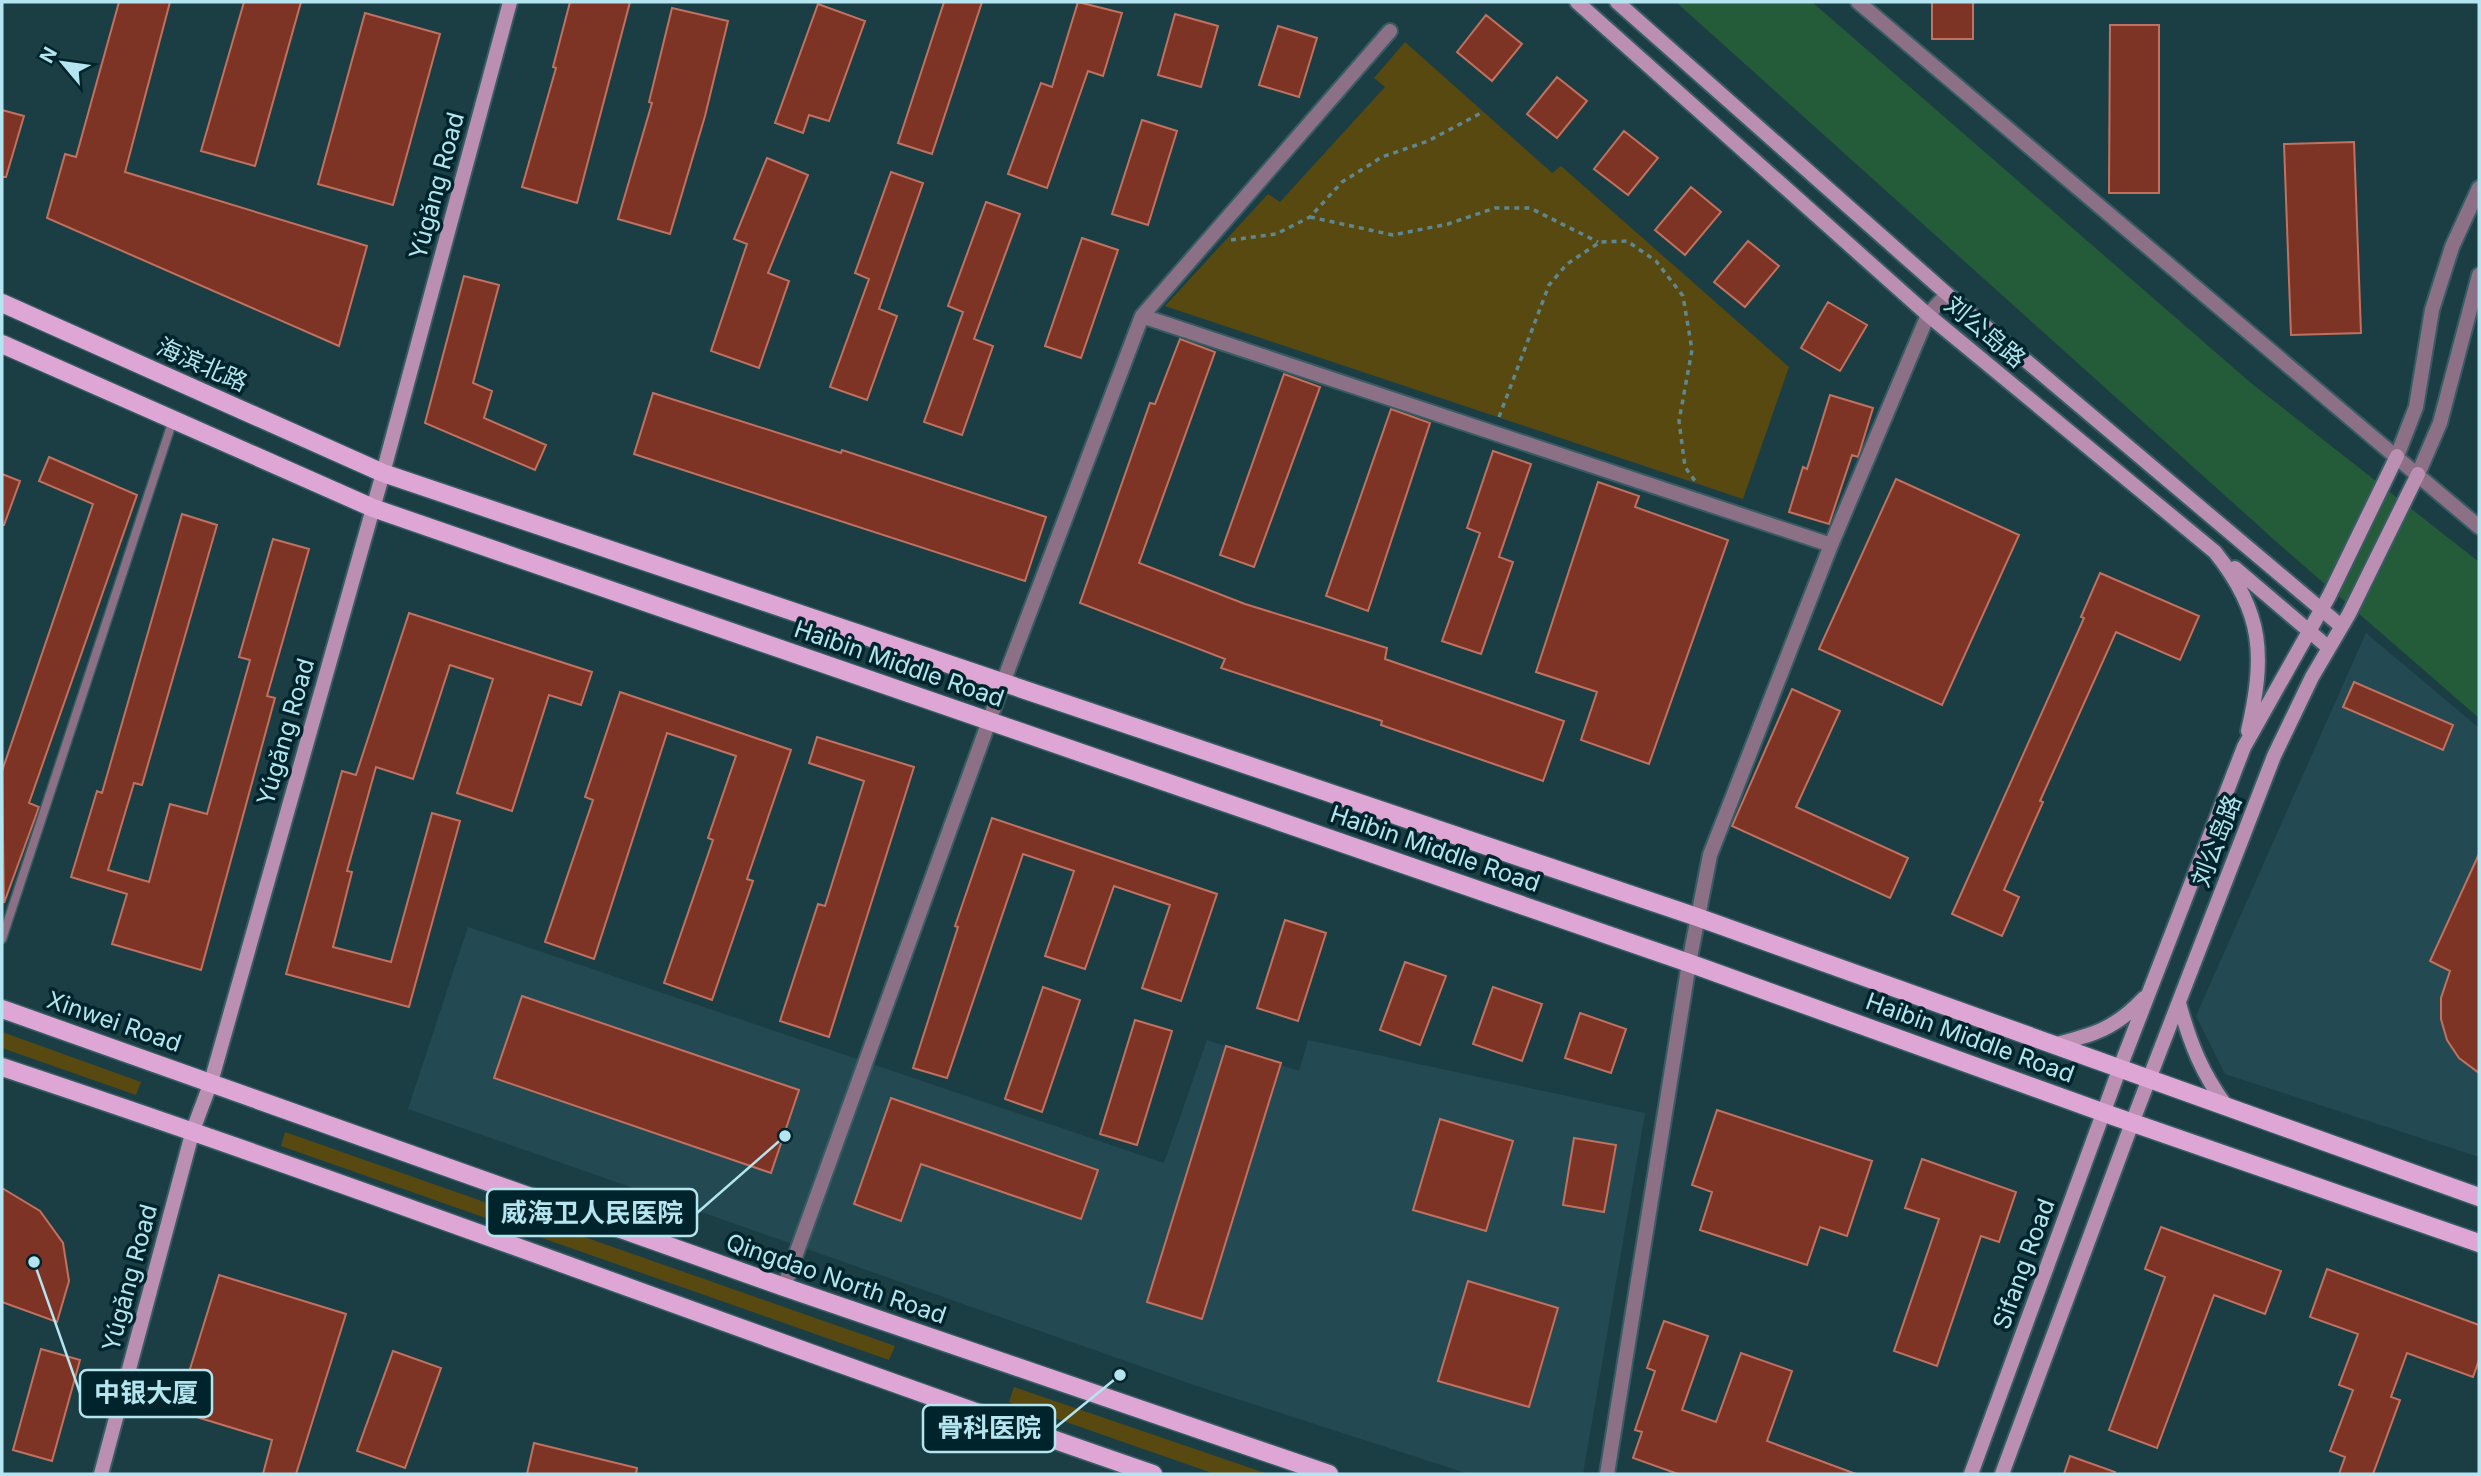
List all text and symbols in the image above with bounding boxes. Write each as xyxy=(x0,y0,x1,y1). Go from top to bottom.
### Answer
north arrow xyxy=(28,28,98,98)
text: N xyxy=(35,43,62,67)
street label: Yúgǎng Road xyxy=(403,109,470,263)
street label: 刘公岛路 xyxy=(1939,290,2031,374)
street label: 海滨北路 xyxy=(152,332,252,397)
street label: Haibin Middle Road xyxy=(790,614,1008,713)
street label: Yúgǎng Road xyxy=(251,655,320,809)
street label: 刘公岛路 xyxy=(2186,791,2247,891)
street label: Haibin Middle Road xyxy=(1326,799,1544,898)
street label: Xinwei Road xyxy=(43,985,185,1058)
street label: Haibin Middle Road xyxy=(1862,986,2078,1089)
callout: 威海卫人民医院 xyxy=(487,1189,697,1236)
street label: Sifang Road xyxy=(1987,1195,2061,1333)
text: 威海卫人民医院 xyxy=(501,1197,683,1228)
street label: Yúgǎng Road xyxy=(96,1201,163,1355)
street label: Qingdao North Road xyxy=(722,1227,950,1330)
callout: 中银大厦 xyxy=(80,1370,212,1417)
text: 中银大厦 xyxy=(94,1377,198,1408)
callout: 骨科医院 xyxy=(923,1405,1055,1452)
text: 骨科医院 xyxy=(937,1412,1041,1443)

